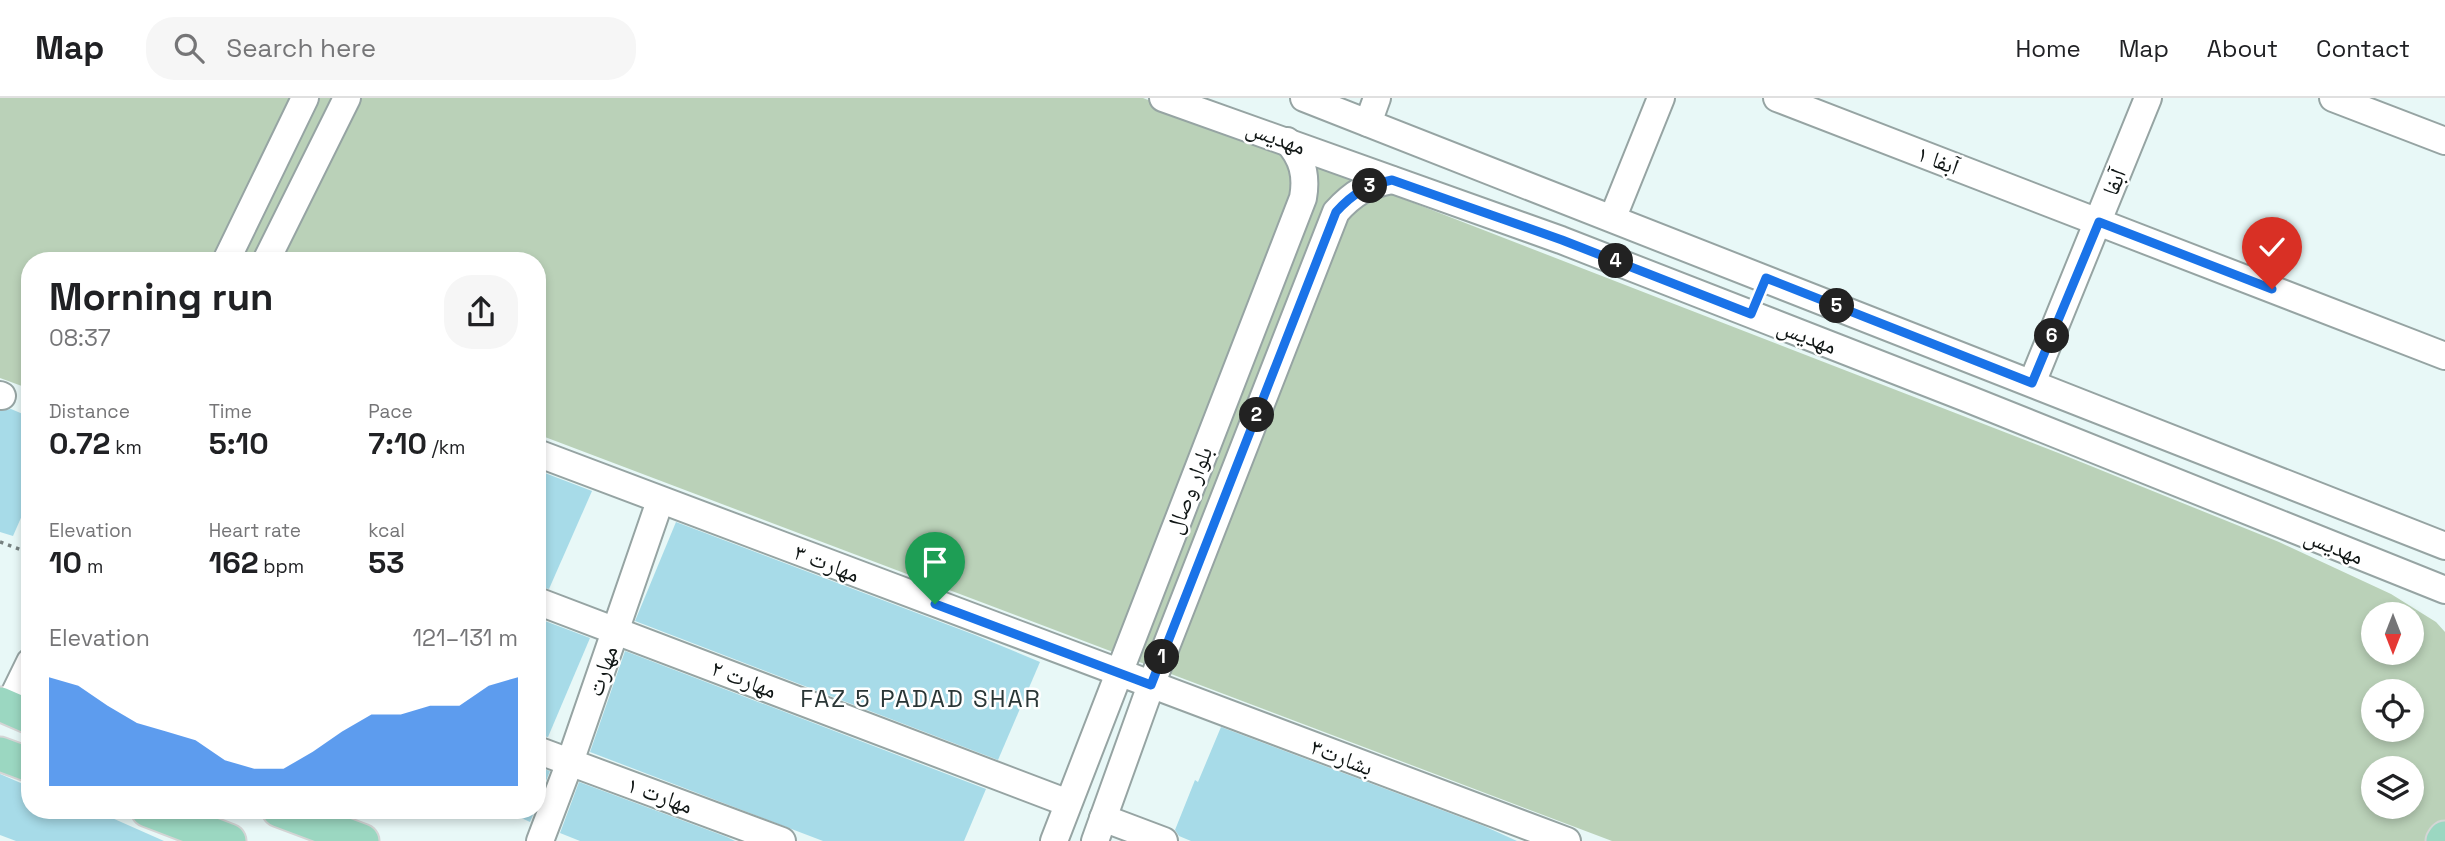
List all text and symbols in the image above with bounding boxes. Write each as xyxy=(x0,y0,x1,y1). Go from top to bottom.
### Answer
search box xyxy=(146,17,636,80)
text: Map xyxy=(35,27,104,69)
icon: search xyxy=(170,29,208,67)
text: Search here xyxy=(226,31,376,65)
text: Home xyxy=(2015,33,2081,64)
text: Map xyxy=(2119,33,2169,64)
text: About xyxy=(2207,33,2278,64)
text: Contact xyxy=(2316,33,2410,64)
street label: مهدیس xyxy=(1242,112,1310,162)
street label: آبفا ۱ xyxy=(1913,138,1964,182)
street label: آبفا xyxy=(2095,163,2133,200)
pin: 3 xyxy=(1352,168,1388,204)
text: 3 xyxy=(1364,173,1375,198)
pin xyxy=(2242,217,2302,289)
icon: check xyxy=(2253,228,2291,266)
pin: 4 xyxy=(1598,244,1634,278)
text: 4 xyxy=(1609,248,1622,273)
text: Morning run xyxy=(49,273,274,321)
button: share xyxy=(444,275,518,349)
pin: 5 xyxy=(1820,288,1854,324)
text: 5 xyxy=(1831,293,1842,318)
street label: مهدیس xyxy=(1773,311,1841,361)
pin: 6 xyxy=(2035,318,2070,354)
text: 08:37 xyxy=(49,323,111,353)
text: 6 xyxy=(2046,323,2057,348)
pin: 2 xyxy=(1240,398,1274,432)
text: Distance xyxy=(49,399,130,424)
text: Time xyxy=(209,399,252,424)
text: Pace xyxy=(368,399,413,424)
text: 2 xyxy=(1251,402,1262,427)
text: 0.72 xyxy=(49,424,110,463)
text: 5:10 xyxy=(209,424,269,463)
text: 7:10 xyxy=(368,424,427,463)
text: km xyxy=(110,435,142,460)
text: /km xyxy=(427,435,465,460)
street label: بلوار وصال xyxy=(1159,442,1219,538)
text: Elevation xyxy=(49,518,132,543)
text: Heart rate xyxy=(209,518,301,543)
text: kcal xyxy=(368,518,405,543)
street label: مهدیس xyxy=(2300,521,2368,571)
pin xyxy=(905,532,965,604)
street label: مهارت ۳ xyxy=(790,537,864,589)
text: 10 xyxy=(49,543,82,582)
text: 162 xyxy=(209,543,258,582)
text: 53 xyxy=(368,543,405,582)
icon: arrive xyxy=(916,543,954,581)
text: m xyxy=(82,554,103,579)
text: bpm xyxy=(258,554,304,579)
north arrow xyxy=(2361,602,2424,665)
map controls xyxy=(2361,602,2424,819)
text: Elevation xyxy=(49,623,150,653)
text: 121–131 m xyxy=(412,623,518,653)
pin: 1 xyxy=(1144,640,1180,674)
street label: مهارت xyxy=(579,642,625,700)
text: 1 xyxy=(1157,644,1166,669)
street label: مهارت ۲ xyxy=(707,653,781,705)
button: locate xyxy=(2361,679,2424,742)
district label: FAZ 5 PADAD SHAR xyxy=(800,683,1042,714)
street label: بشارت۳ xyxy=(1307,731,1377,783)
button: layers xyxy=(2361,756,2424,819)
street label: مهارت ۱ xyxy=(623,769,697,821)

